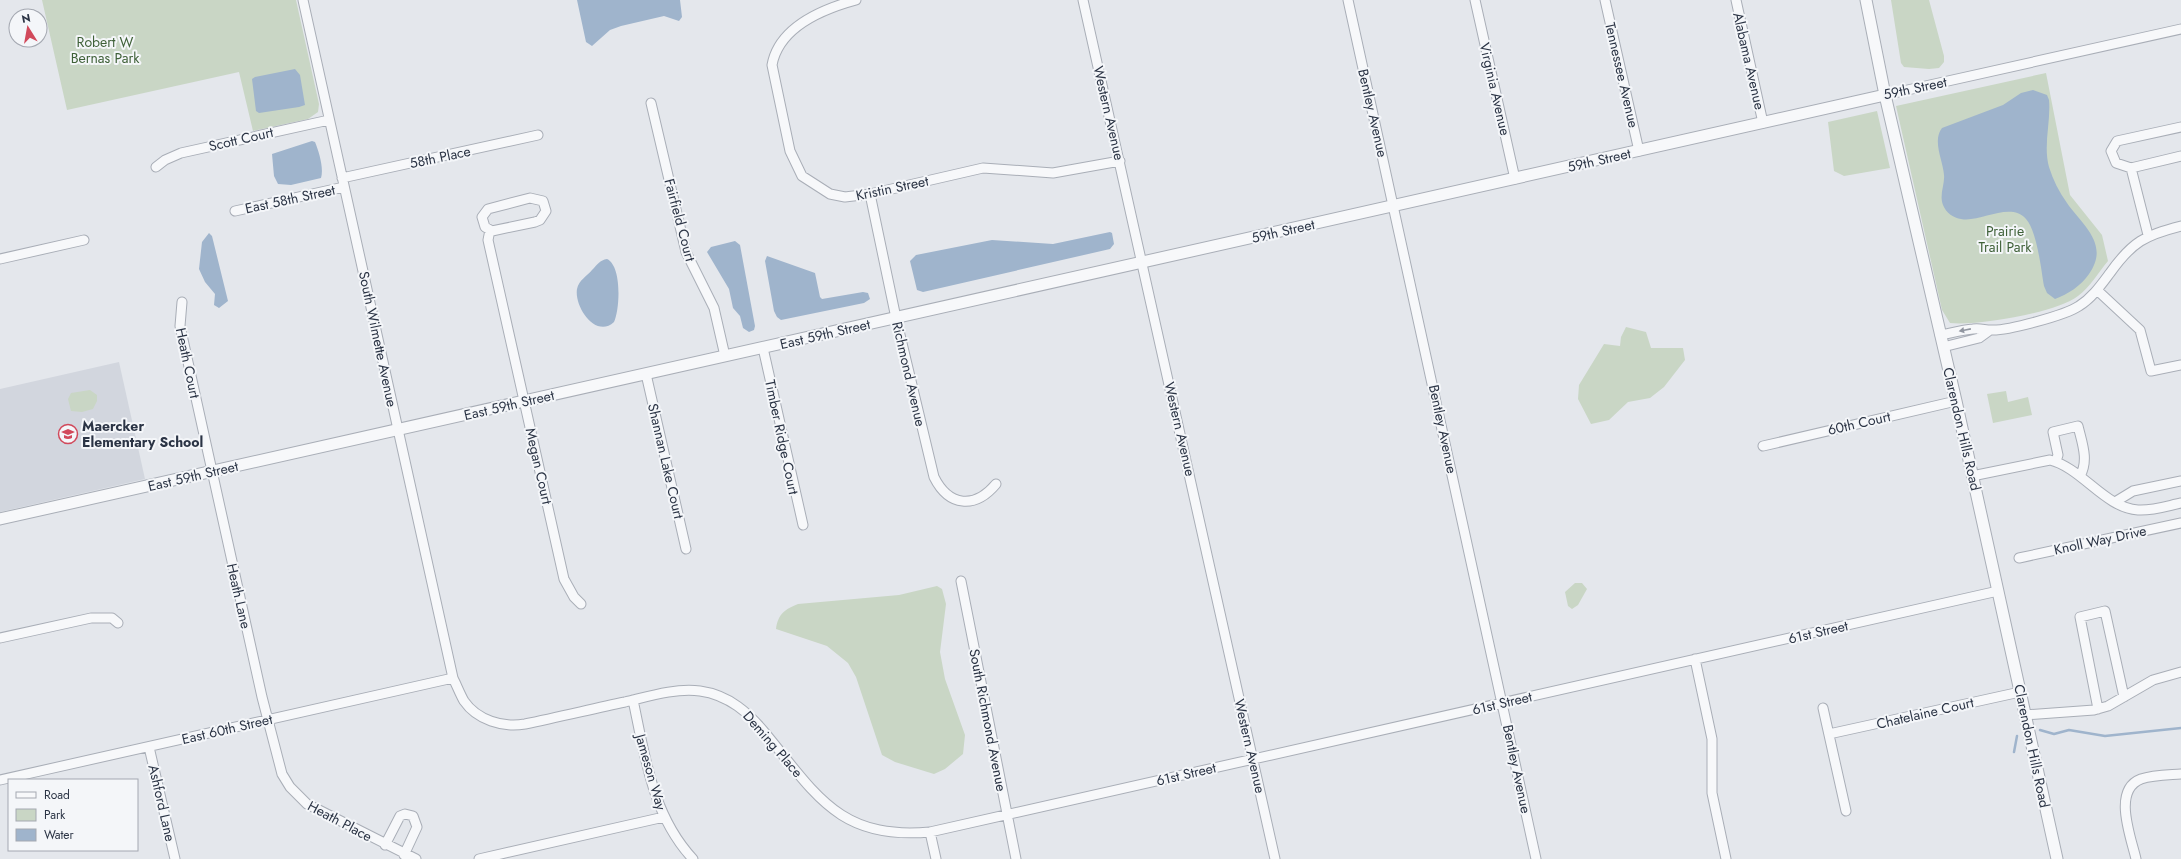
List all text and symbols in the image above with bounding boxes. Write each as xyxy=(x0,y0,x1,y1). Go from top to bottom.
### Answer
north arrow xyxy=(8,8,48,48)
text: N xyxy=(20,9,32,27)
street label: Alabama Avenue xyxy=(1728,10,1770,112)
street label: Tennessee Avenue xyxy=(1600,20,1644,130)
park label: Robert W Bernas Park xyxy=(71,32,140,68)
street label: Virginia Avenue xyxy=(1475,41,1515,137)
street label: Western Avenue xyxy=(1088,64,1130,162)
street label: Bentley Avenue xyxy=(1353,67,1393,159)
street label: 59th Street xyxy=(1881,71,1949,104)
street label: Scott Court xyxy=(207,122,276,156)
street label: 58th Place xyxy=(408,141,472,173)
street label: 59th Street xyxy=(1565,143,1633,177)
street label: Kristin Street xyxy=(854,170,931,205)
street label: Fairfield Court xyxy=(659,176,701,264)
street label: East 58th Street xyxy=(243,180,337,218)
street label: 59th Street xyxy=(1249,214,1317,248)
park label: Prairie Trail Park xyxy=(1979,221,2032,257)
street label: South Wilmette Avenue xyxy=(354,269,402,409)
street label: East 59th Street xyxy=(778,314,873,354)
street label: Richmond Avenue xyxy=(887,320,931,428)
street label: Heath Court xyxy=(171,326,205,401)
one-way arrow xyxy=(1959,328,1972,334)
street label: Clarendon Hills Road xyxy=(1938,365,1986,493)
street label: Timber Ridge Court xyxy=(760,378,804,497)
street label: Western Avenue xyxy=(1159,380,1201,478)
street label: Bentley Avenue xyxy=(1424,383,1462,475)
street label: East 59th Street xyxy=(462,385,557,425)
street label: Shannan Lake Court xyxy=(643,401,689,521)
street label: 60th Court xyxy=(1826,406,1893,440)
place label: Maercker Elementary School xyxy=(82,416,203,452)
school or university icon: Maercker Elementary School xyxy=(57,423,79,445)
street label: Megan Court xyxy=(521,426,558,507)
street label: East 59th Street xyxy=(146,456,241,496)
street label: Knoll Way Drive xyxy=(2052,520,2148,560)
street label: Heath Lane xyxy=(222,561,256,631)
street label: 61st Street xyxy=(1786,615,1851,649)
street label: South Richmond Avenue xyxy=(964,647,1012,793)
street label: Clarendon Hills Road xyxy=(2009,682,2055,810)
street label: 61st Street xyxy=(1470,686,1535,720)
street label: Chatelaine Court xyxy=(1874,692,1976,734)
street label: Western Avenue xyxy=(1229,697,1271,795)
street label: Deming Place xyxy=(738,706,808,782)
street label: East 60th Street xyxy=(180,709,275,749)
street label: Bentley Avenue xyxy=(1498,723,1536,815)
street label: Jameson Way xyxy=(630,730,672,813)
street label: 61st Street xyxy=(1154,757,1219,791)
street label: Ashford Lane xyxy=(143,763,181,843)
legend xyxy=(8,779,138,851)
text: Road xyxy=(44,786,70,804)
street label: Heath Place xyxy=(304,796,376,846)
text: Park xyxy=(44,806,66,824)
text: Water xyxy=(44,826,75,844)

